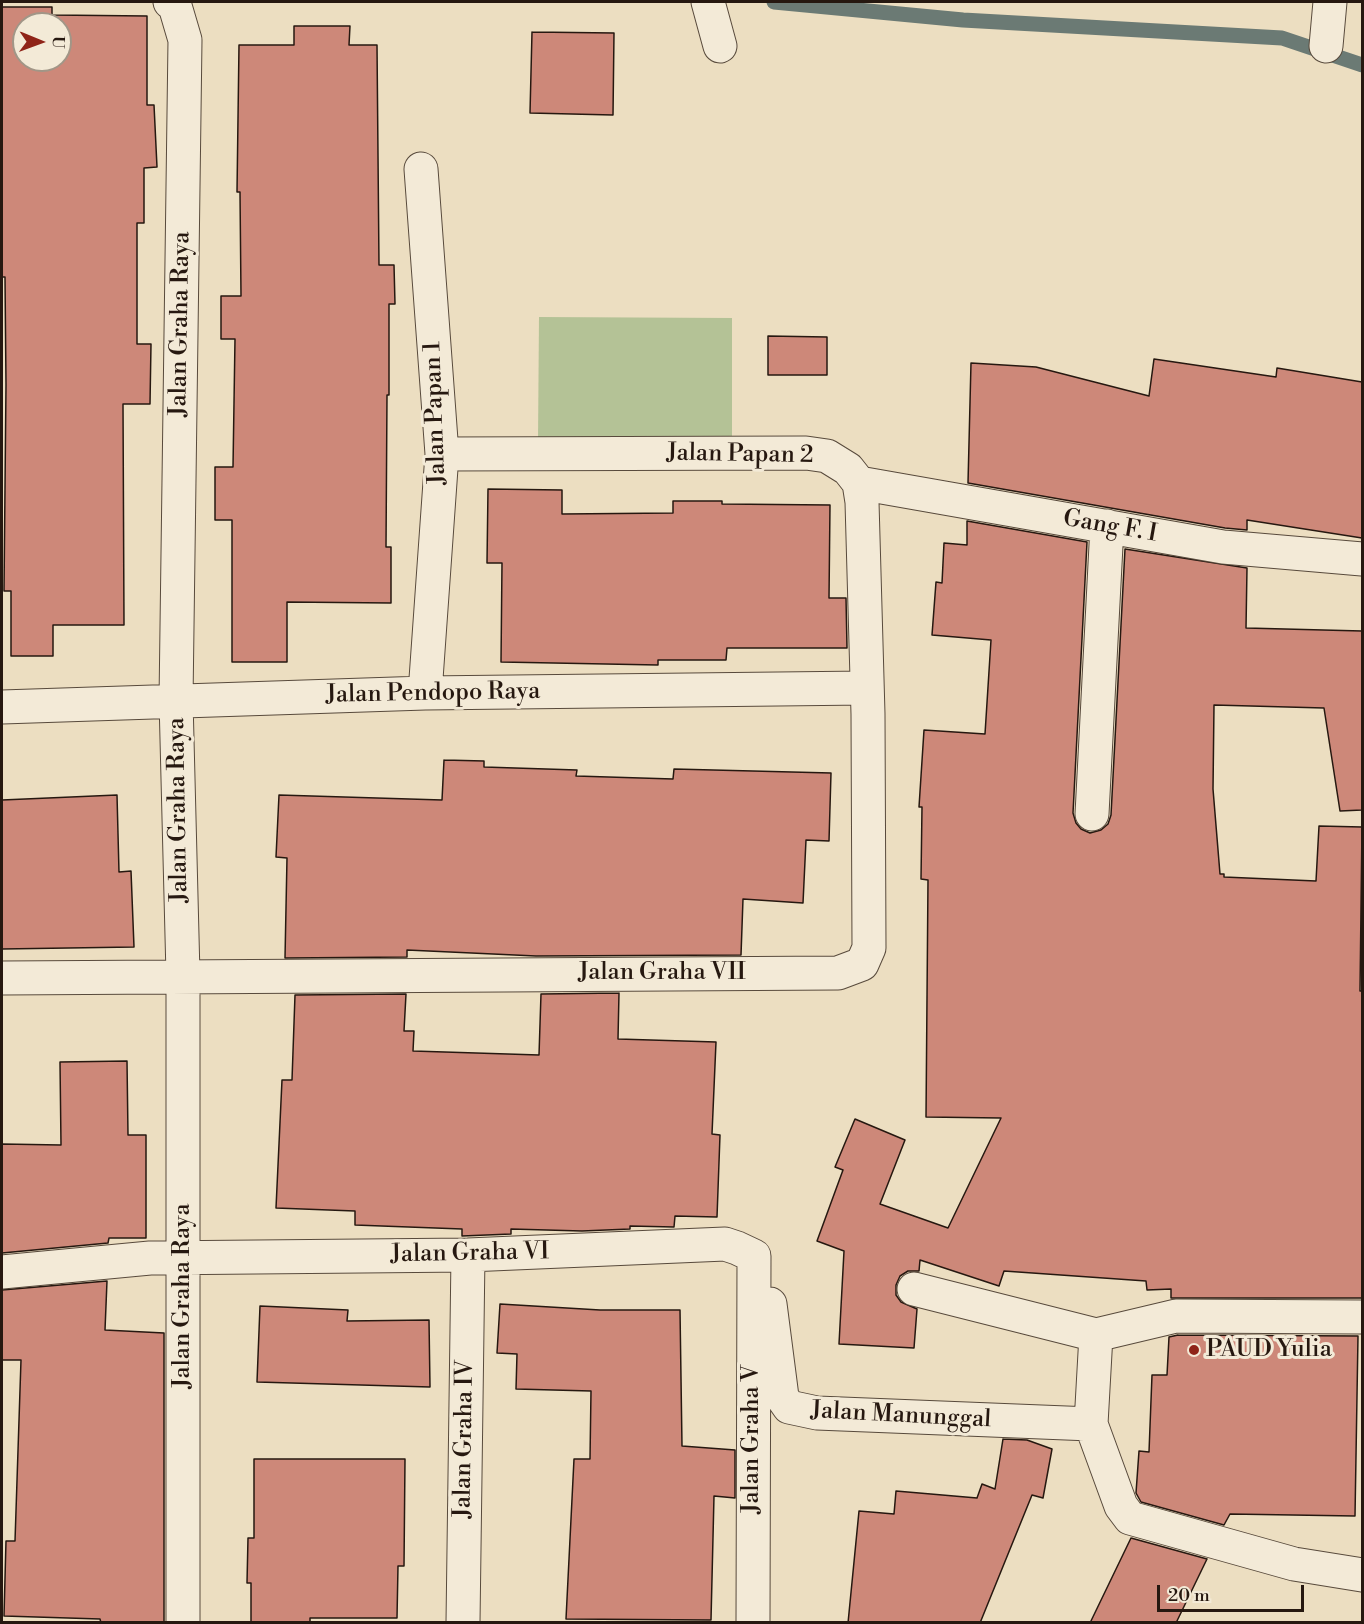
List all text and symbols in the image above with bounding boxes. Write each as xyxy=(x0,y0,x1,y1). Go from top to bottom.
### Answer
north arrow xyxy=(12,12,72,72)
text: U xyxy=(48,36,68,49)
street label: Jalan Graha Raya xyxy=(165,231,197,417)
street label: Jalan Papan 1 xyxy=(419,341,453,485)
street label: Jalan Papan 2 xyxy=(666,439,814,471)
street label: Gang F. I xyxy=(1061,505,1159,549)
street label: Jalan Pendopo Raya xyxy=(326,678,540,710)
street label: Jalan Graha Raya xyxy=(163,717,195,903)
street label: Jalan Graha VII xyxy=(578,959,746,987)
street label: Jalan Graha Raya xyxy=(169,1203,197,1389)
street label: Jalan Graha VI xyxy=(390,1238,550,1270)
place label: PAUD Yulia xyxy=(1206,1336,1332,1364)
marker: PAUD Yulia xyxy=(1187,1343,1201,1357)
street label: Jalan Graha IV xyxy=(449,1359,481,1519)
street label: Jalan Graha V xyxy=(738,1364,766,1514)
street label: Jalan Manunggal xyxy=(810,1397,992,1435)
scale bar xyxy=(1160,1573,1307,1611)
text: 20 m xyxy=(1168,1584,1210,1607)

